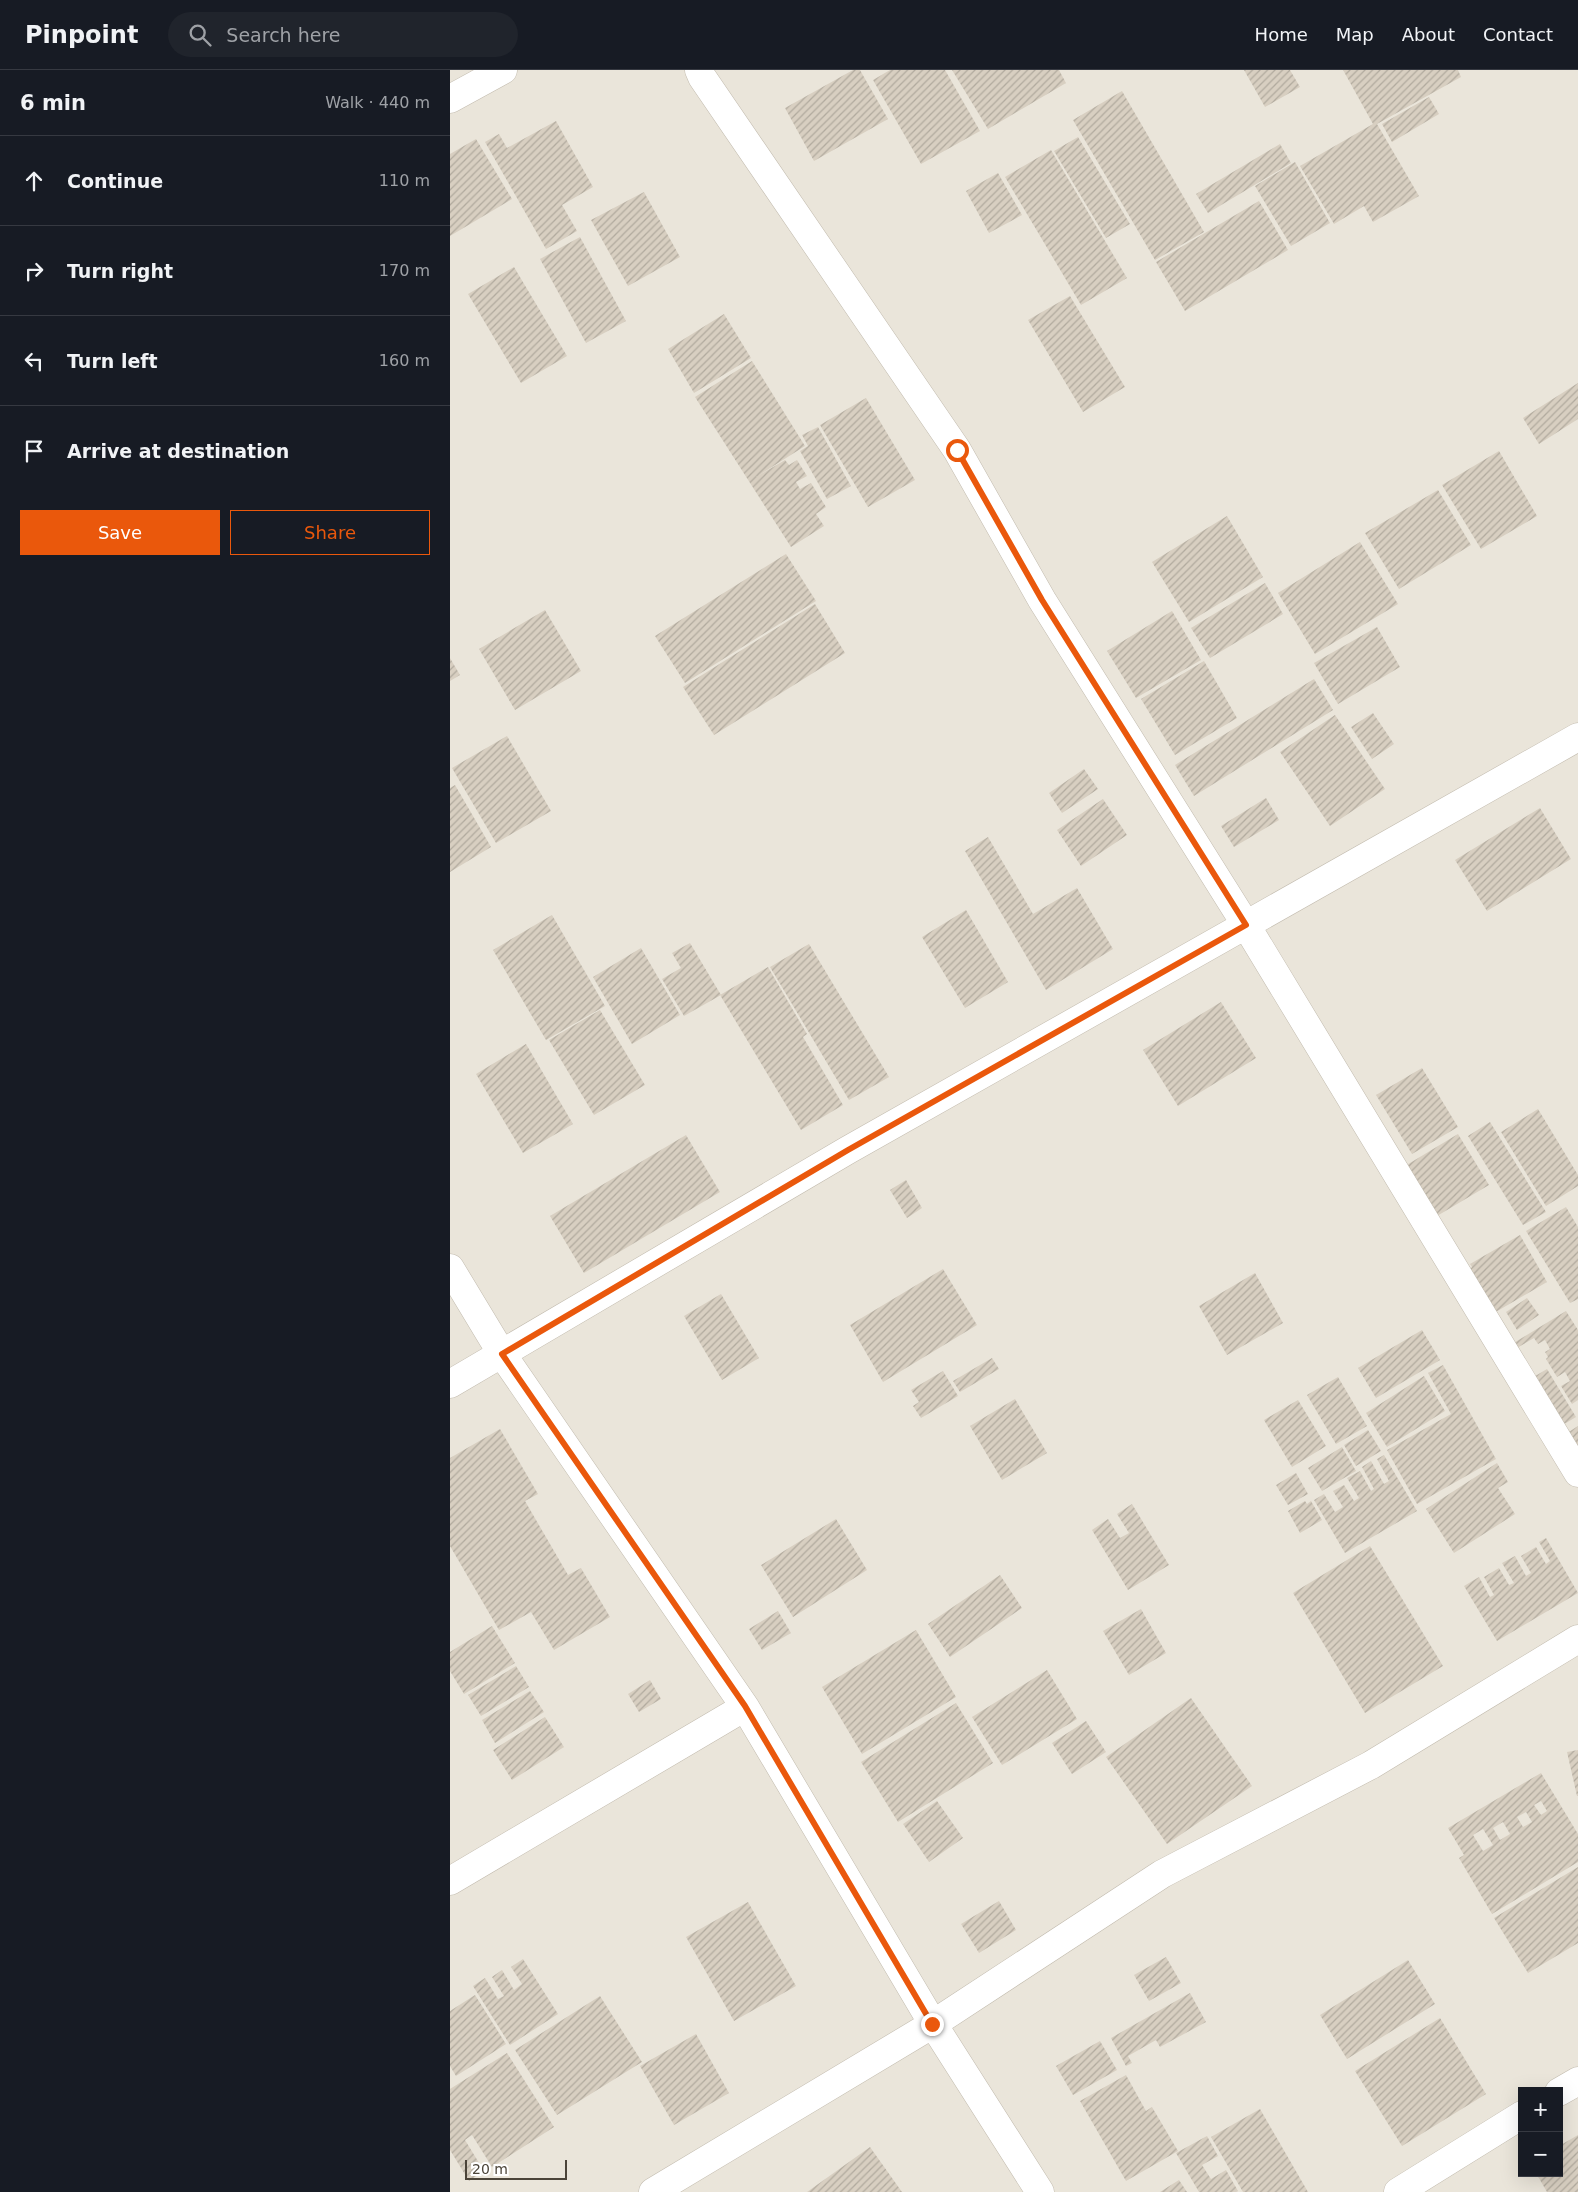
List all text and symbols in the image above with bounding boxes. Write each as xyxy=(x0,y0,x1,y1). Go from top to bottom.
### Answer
search box xyxy=(168,12,518,57)
text: Pinpoint xyxy=(25,21,138,49)
icon: search xyxy=(186,21,214,49)
text: Search here xyxy=(226,24,341,46)
text: Home xyxy=(1255,24,1308,45)
text: Map xyxy=(1336,24,1374,45)
text: About xyxy=(1402,24,1455,45)
text: Contact xyxy=(1483,24,1553,45)
text: 6 min xyxy=(20,91,86,115)
text: Walk · 440 m xyxy=(325,93,430,112)
icon: ahead xyxy=(20,167,48,195)
text: Continue xyxy=(67,170,163,192)
text: 110 m xyxy=(379,171,430,190)
icon: right xyxy=(20,257,48,285)
text: Turn right xyxy=(67,260,173,282)
text: 170 m xyxy=(379,261,430,280)
icon: left xyxy=(20,347,48,375)
text: Turn left xyxy=(67,350,158,372)
text: 160 m xyxy=(379,351,430,370)
icon: arrive xyxy=(20,437,48,465)
route start xyxy=(946,439,969,462)
text: Arrive at destination xyxy=(67,440,289,462)
button: Save xyxy=(20,510,220,555)
button: Share xyxy=(230,510,430,555)
route end xyxy=(921,2013,944,2036)
map controls xyxy=(1518,2087,1563,2177)
button: + xyxy=(1518,2087,1563,2132)
button: − xyxy=(1518,2132,1563,2177)
scale bar xyxy=(465,2157,568,2180)
text: 20 m xyxy=(472,2161,508,2177)

